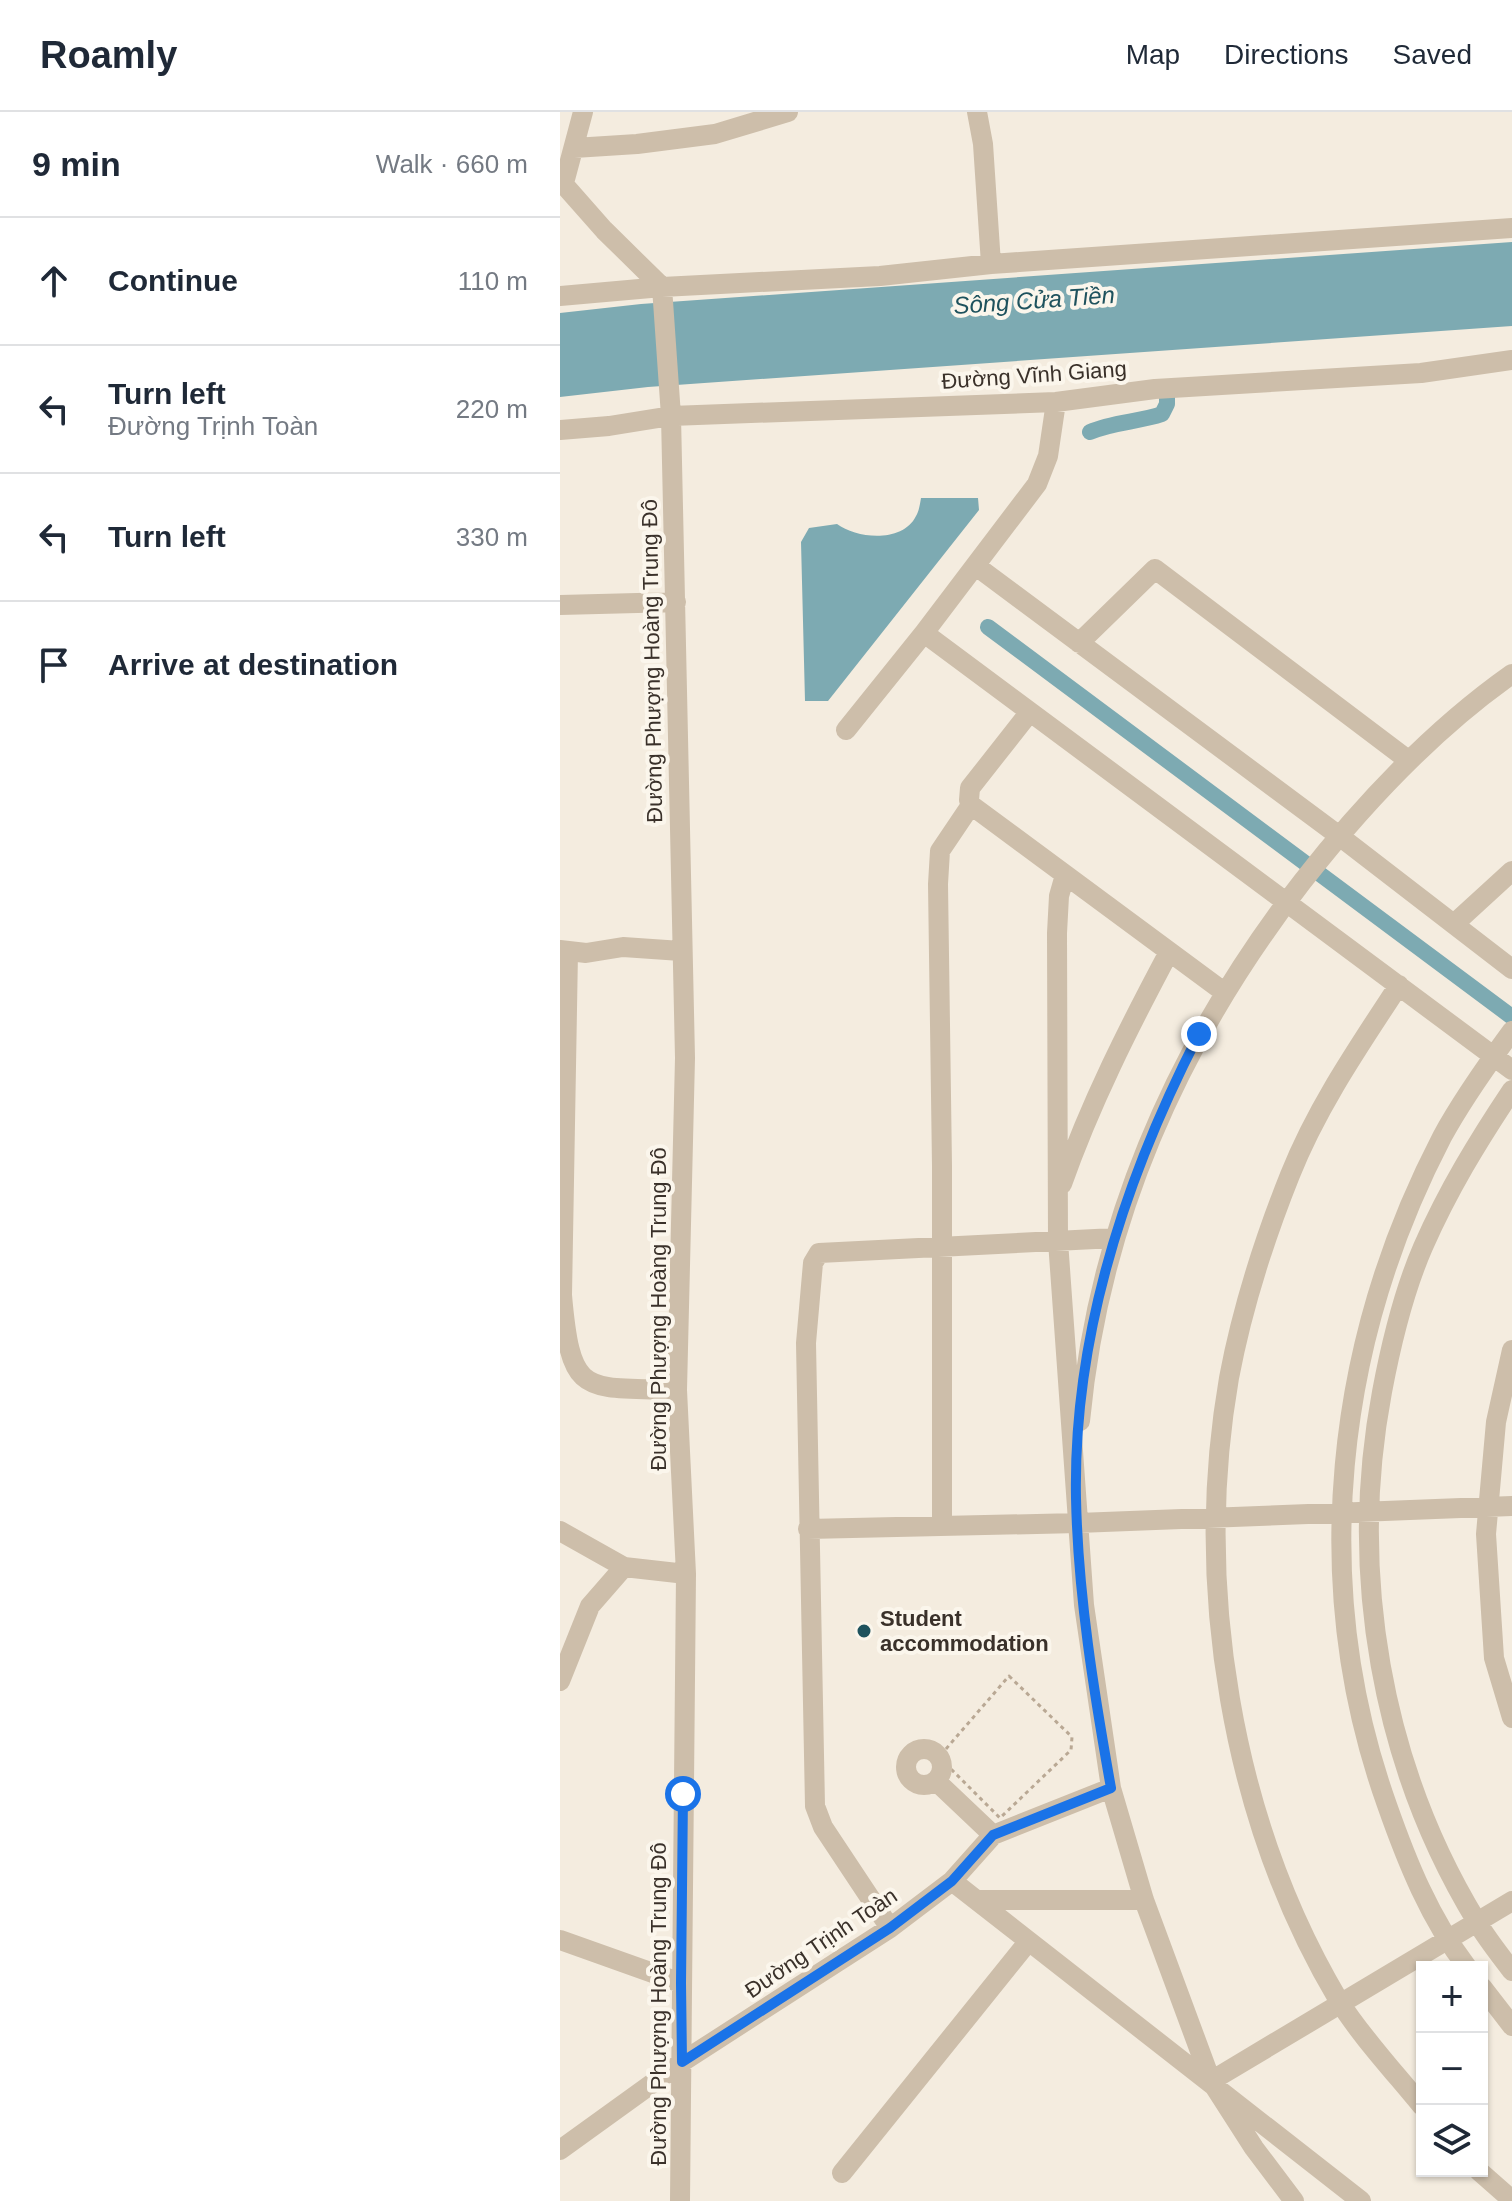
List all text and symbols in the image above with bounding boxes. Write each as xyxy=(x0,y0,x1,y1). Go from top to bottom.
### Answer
text: Roamly xyxy=(40,34,177,76)
text: Map xyxy=(1126,39,1180,70)
text: Directions xyxy=(1224,39,1349,70)
text: Saved xyxy=(1393,39,1472,70)
text: 9 min xyxy=(32,145,121,183)
text: Walk · 660 m xyxy=(376,149,528,179)
icon: ahead xyxy=(32,259,76,303)
text: Continue xyxy=(108,264,238,297)
text: 110 m xyxy=(458,266,528,296)
water label: Sông Cửa Tiền xyxy=(952,281,1116,319)
street label: Đường Vĩnh Giang xyxy=(941,356,1127,394)
text: Turn left xyxy=(108,377,226,410)
icon: left xyxy=(32,387,76,431)
text: 220 m xyxy=(456,394,528,424)
text: Đường Trịnh Toàn xyxy=(108,411,318,441)
street label: Đường Phượng Hoàng Trung Đô xyxy=(637,499,667,823)
icon: left xyxy=(32,515,76,559)
text: Turn left xyxy=(108,520,226,553)
text: 330 m xyxy=(456,522,528,552)
icon: arrive xyxy=(32,643,76,687)
text: Arrive at destination xyxy=(108,648,398,681)
route end xyxy=(1181,1016,1217,1052)
street label: Đường Phượng Hoàng Trung Đô xyxy=(646,1147,671,1471)
place label: Student accommodation xyxy=(880,1606,1049,1656)
marker: Student accommodation xyxy=(855,1622,873,1640)
route start xyxy=(665,1776,701,1812)
street label: Đường Phượng Hoàng Trung Đô xyxy=(646,1842,671,2166)
street label: Đường Trịnh Toàn xyxy=(740,1883,902,2003)
map controls xyxy=(1416,1961,1488,2177)
button: + xyxy=(1416,1961,1488,2033)
button: − xyxy=(1416,2033,1488,2105)
button: layers xyxy=(1416,2105,1488,2177)

